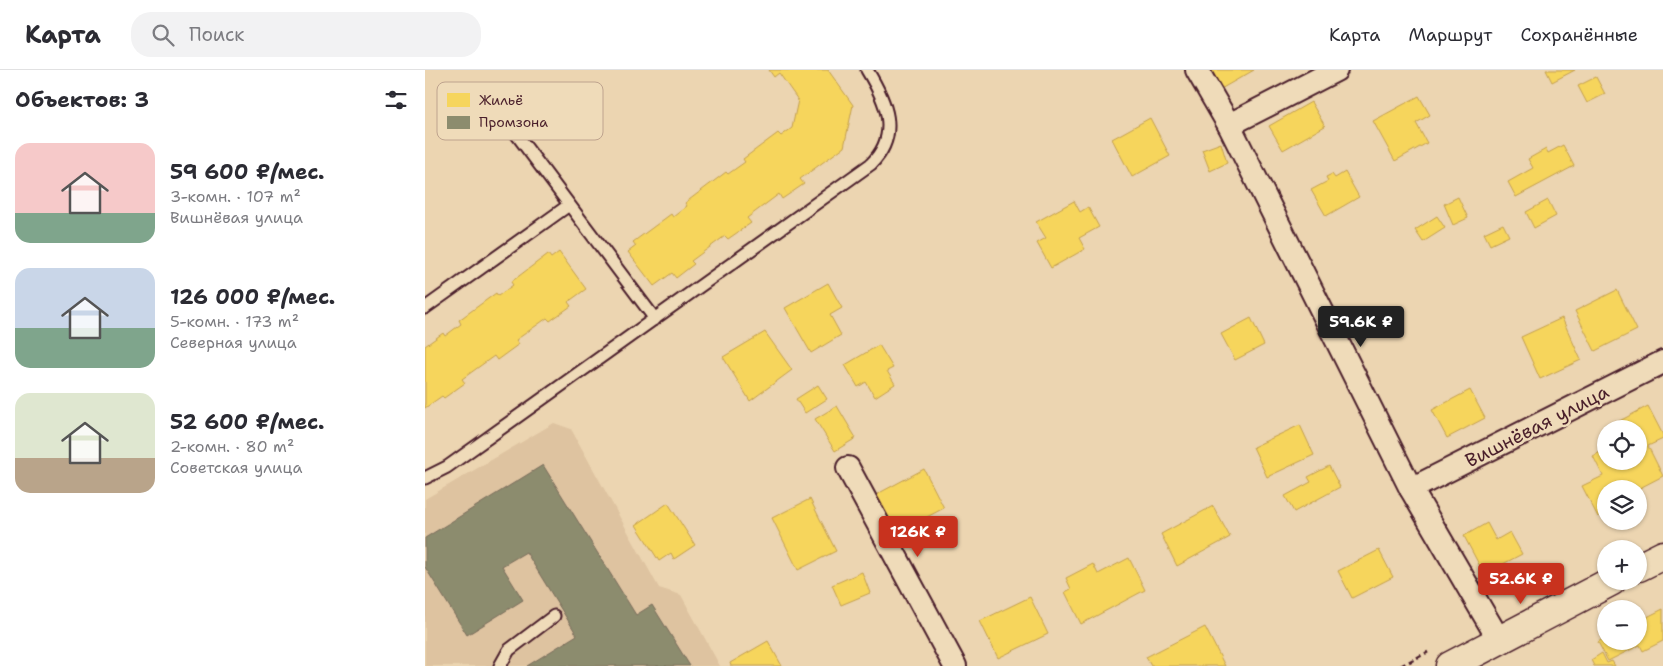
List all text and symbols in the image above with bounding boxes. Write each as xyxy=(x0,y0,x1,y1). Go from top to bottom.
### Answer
search box xyxy=(131,12,481,57)
text: Карта xyxy=(25,19,101,51)
icon: search xyxy=(149,21,177,49)
text: Поиск xyxy=(189,22,244,47)
text: Карта xyxy=(1329,23,1380,47)
text: Маршрут xyxy=(1408,23,1492,47)
text: Сохранённые xyxy=(1520,23,1638,47)
legend xyxy=(437,82,603,140)
text: Объектов: 3 xyxy=(15,86,149,114)
icon: filters xyxy=(382,86,410,114)
text: Жильё xyxy=(479,91,523,109)
text: Промзона xyxy=(479,113,548,131)
text: 59 600 ₽/мес. xyxy=(170,158,325,186)
icon: home xyxy=(55,163,115,223)
text: 3-комн. · 107 m² xyxy=(170,186,301,207)
text: Вишнёвая улица xyxy=(170,207,303,228)
text: 126 000 ₽/мес. xyxy=(170,283,335,311)
icon: home xyxy=(55,288,115,348)
pin: 59.6K ₽ xyxy=(1315,306,1407,348)
text: 5-комн. · 173 m² xyxy=(170,311,299,332)
text: 59.6K ₽ xyxy=(1329,311,1393,332)
text: Северная улица xyxy=(170,332,297,353)
street label: Вишнёвая улица xyxy=(1461,379,1613,473)
text: 52 600 ₽/мес. xyxy=(170,408,324,436)
icon: home xyxy=(55,413,115,473)
map controls xyxy=(1597,420,1647,650)
button: locate xyxy=(1597,420,1647,470)
text: 2-комн. · 80 m² xyxy=(170,436,294,457)
text: Советская улица xyxy=(170,457,302,478)
button: layers xyxy=(1597,480,1647,530)
pin: 126K ₽ xyxy=(877,516,959,558)
text: 126K ₽ xyxy=(890,521,946,542)
button: + xyxy=(1597,540,1647,590)
pin: 52.6K ₽ xyxy=(1475,562,1567,605)
text: 52.6K ₽ xyxy=(1489,568,1553,589)
button: − xyxy=(1597,600,1647,650)

